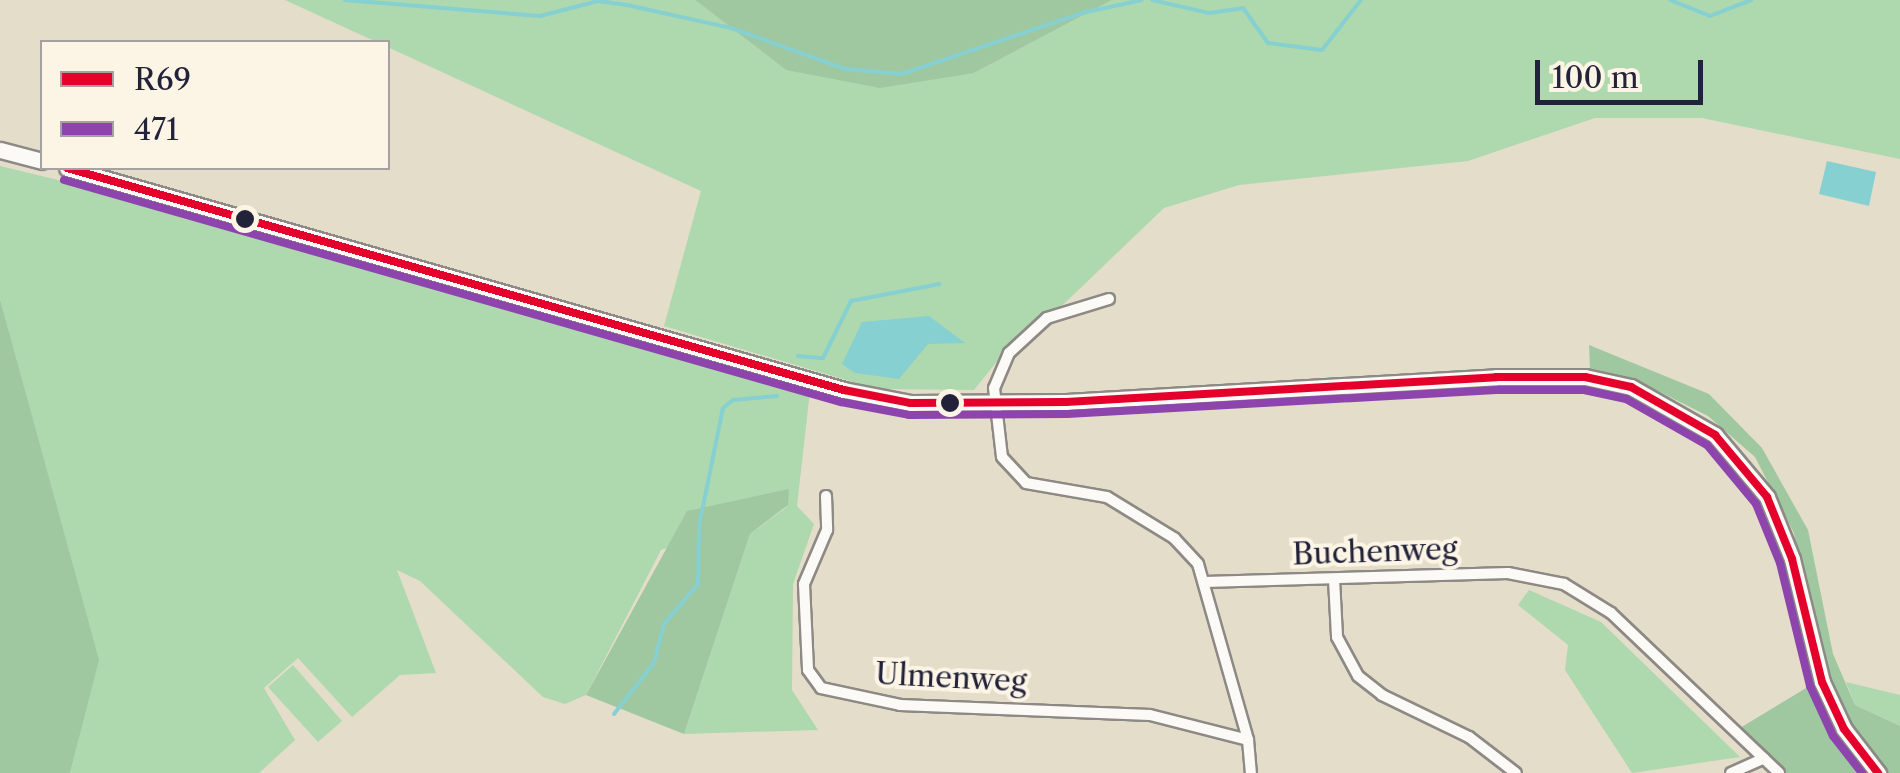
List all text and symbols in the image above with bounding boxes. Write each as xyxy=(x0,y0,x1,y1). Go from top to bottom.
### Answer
legend xyxy=(40,40,390,170)
scale bar xyxy=(1540,40,1708,102)
text: 100 m xyxy=(1552,59,1639,96)
text: R69 xyxy=(134,61,191,98)
text: 471 xyxy=(134,111,179,148)
unlabelled marker xyxy=(235,209,255,229)
unlabelled marker xyxy=(940,393,960,413)
street label: Buchenweg xyxy=(1292,531,1458,573)
street label: Ulmenweg xyxy=(874,656,1028,700)

